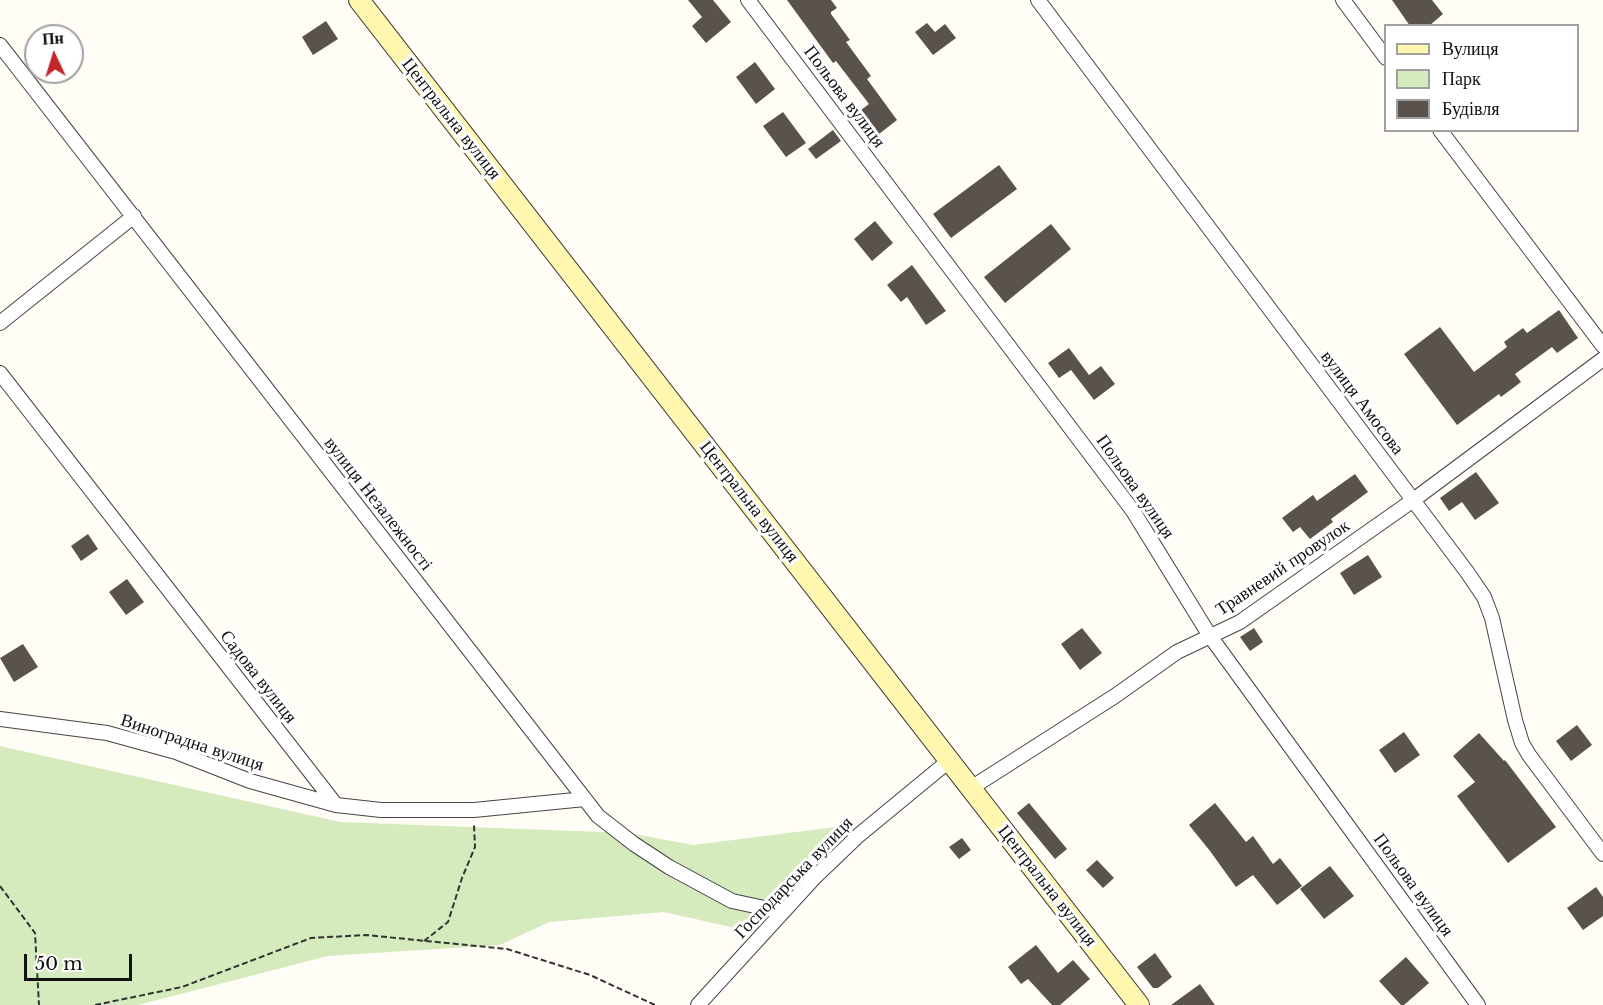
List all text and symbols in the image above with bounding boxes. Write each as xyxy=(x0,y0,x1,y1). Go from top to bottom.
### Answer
north arrow xyxy=(24,24,84,84)
legend xyxy=(1384,24,1579,132)
text: Пн xyxy=(41,27,64,49)
text: Вулиця xyxy=(1442,38,1499,60)
street label: Польова вулиця xyxy=(799,42,889,152)
street label: Центральна вулиця xyxy=(397,54,505,184)
text: Парк xyxy=(1442,68,1481,90)
text: Будівля xyxy=(1442,98,1499,120)
street label: вулиця Амосова xyxy=(1316,347,1408,459)
street label: Польова вулиця xyxy=(1091,431,1179,543)
street label: вулиця Незалежності xyxy=(319,433,437,575)
street label: Центральна вулиця xyxy=(695,437,803,567)
street label: Травневий провулок xyxy=(1212,515,1354,621)
street label: Садова вулиця xyxy=(215,626,301,728)
street label: Виноградна вулиця xyxy=(118,710,266,776)
street label: Господарська вулиця xyxy=(730,813,858,943)
street label: Центральна вулиця xyxy=(993,821,1101,951)
street label: Польова вулиця xyxy=(1368,829,1458,941)
scale bar xyxy=(27,942,135,980)
text: 50 m xyxy=(35,953,83,975)

